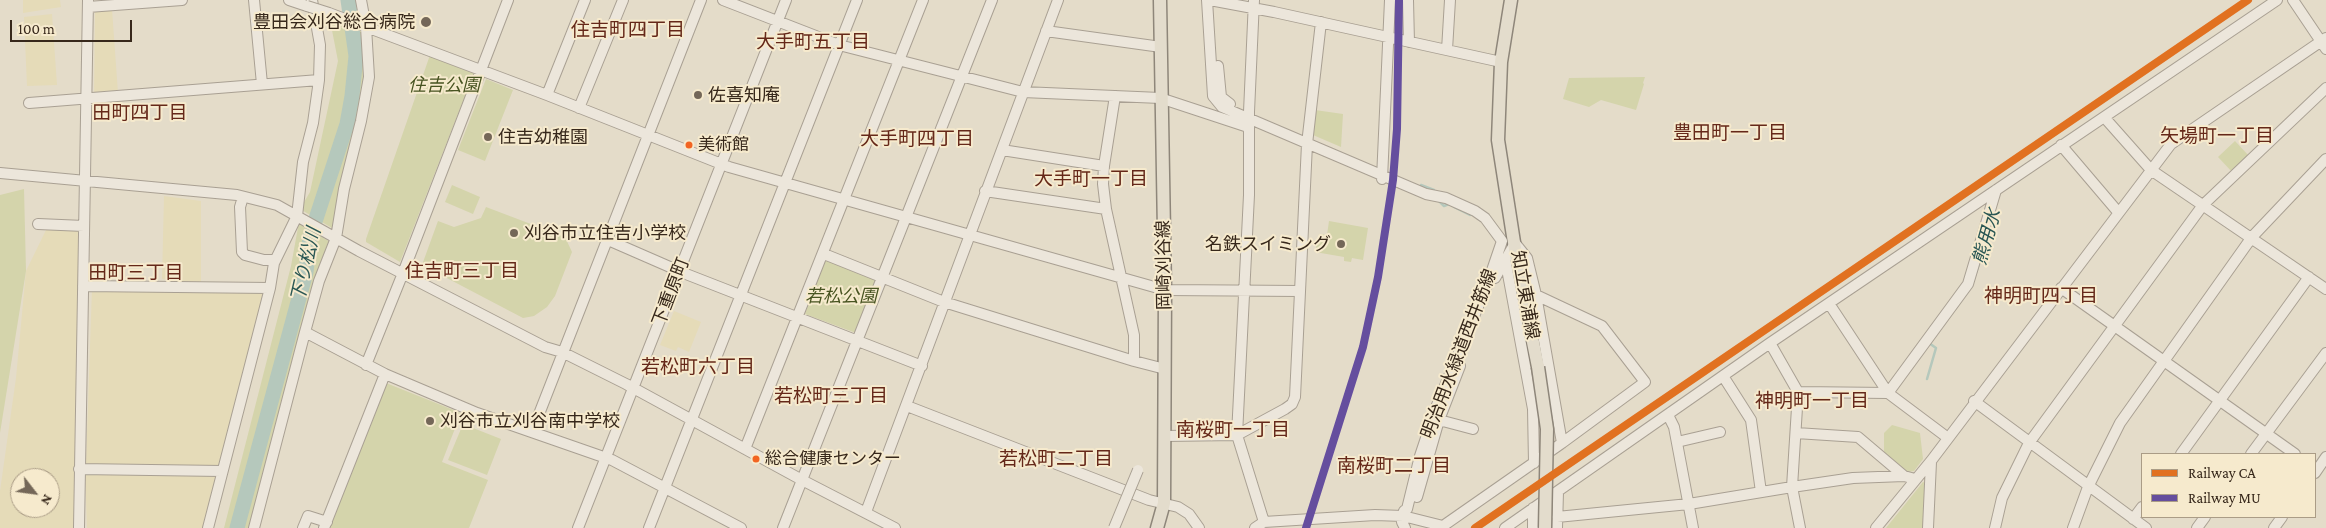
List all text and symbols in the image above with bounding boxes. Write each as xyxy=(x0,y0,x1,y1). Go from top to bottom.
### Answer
scale bar xyxy=(12,10,135,42)
place label: 豊田会刈谷総合病院 xyxy=(253,11,415,33)
marker: 豊田会刈谷総合病院 xyxy=(419,15,433,29)
district label: 住吉町四丁目 xyxy=(571,19,685,41)
text: 100 m xyxy=(18,21,55,37)
district label: 大手町五丁目 xyxy=(756,31,870,53)
park label: 住吉公園 xyxy=(408,74,480,96)
place label: 佐喜知庵 xyxy=(708,84,780,106)
marker: 佐喜知庵 xyxy=(692,89,704,101)
district label: 田町四丁目 xyxy=(93,102,187,124)
district label: 豊田町一丁目 xyxy=(1673,122,1787,144)
district label: 矢場町一丁目 xyxy=(2160,125,2274,147)
place label: 住吉幼稚園 xyxy=(498,126,588,148)
district label: 大手町四丁目 xyxy=(860,128,974,150)
marker: 住吉幼稚園 xyxy=(482,131,494,143)
place label: 美術館 xyxy=(698,135,749,155)
marker: 美術館 xyxy=(684,140,694,150)
district label: 大手町一丁目 xyxy=(1034,168,1148,190)
water label: 熊用水 xyxy=(1968,206,2006,268)
street label: 岡崎刈谷線 xyxy=(1152,220,1176,310)
place label: 刈谷市立住吉小学校 xyxy=(524,222,686,244)
water label: 下り松川 xyxy=(286,225,326,305)
marker: 刈谷市立住吉小学校 xyxy=(508,227,520,239)
place label: 名鉄スイミング xyxy=(1205,233,1331,255)
marker: 名鉄スイミング xyxy=(1335,238,1347,250)
street label: 知立東浦線 xyxy=(1507,249,1543,341)
street label: 下重原町 xyxy=(648,255,694,329)
district label: 住吉町三丁目 xyxy=(405,260,519,282)
district label: 田町三丁目 xyxy=(89,262,183,284)
street label: 明治用水緑道西井筋線 xyxy=(1417,266,1501,442)
park label: 若松公園 xyxy=(805,285,877,307)
district label: 神明町四丁目 xyxy=(1984,285,2098,307)
district label: 若松町六丁目 xyxy=(641,356,755,378)
district label: 若松町三丁目 xyxy=(774,385,888,407)
district label: 神明町一丁目 xyxy=(1755,390,1869,412)
place label: 刈谷市立刈谷南中学校 xyxy=(440,410,620,432)
marker: 刈谷市立刈谷南中学校 xyxy=(424,415,436,427)
district label: 南桜町一丁目 xyxy=(1176,419,1290,441)
district label: 若松町二丁目 xyxy=(999,448,1113,470)
place label: 総合健康センター xyxy=(765,449,901,469)
legend xyxy=(2141,453,2316,518)
marker: 総合健康センター xyxy=(751,454,761,464)
district label: 南桜町二丁目 xyxy=(1337,455,1451,477)
text: Railway CA xyxy=(2188,465,2256,481)
north arrow xyxy=(10,468,60,518)
text: Railway MU xyxy=(2188,490,2261,506)
text: N xyxy=(38,492,56,508)

